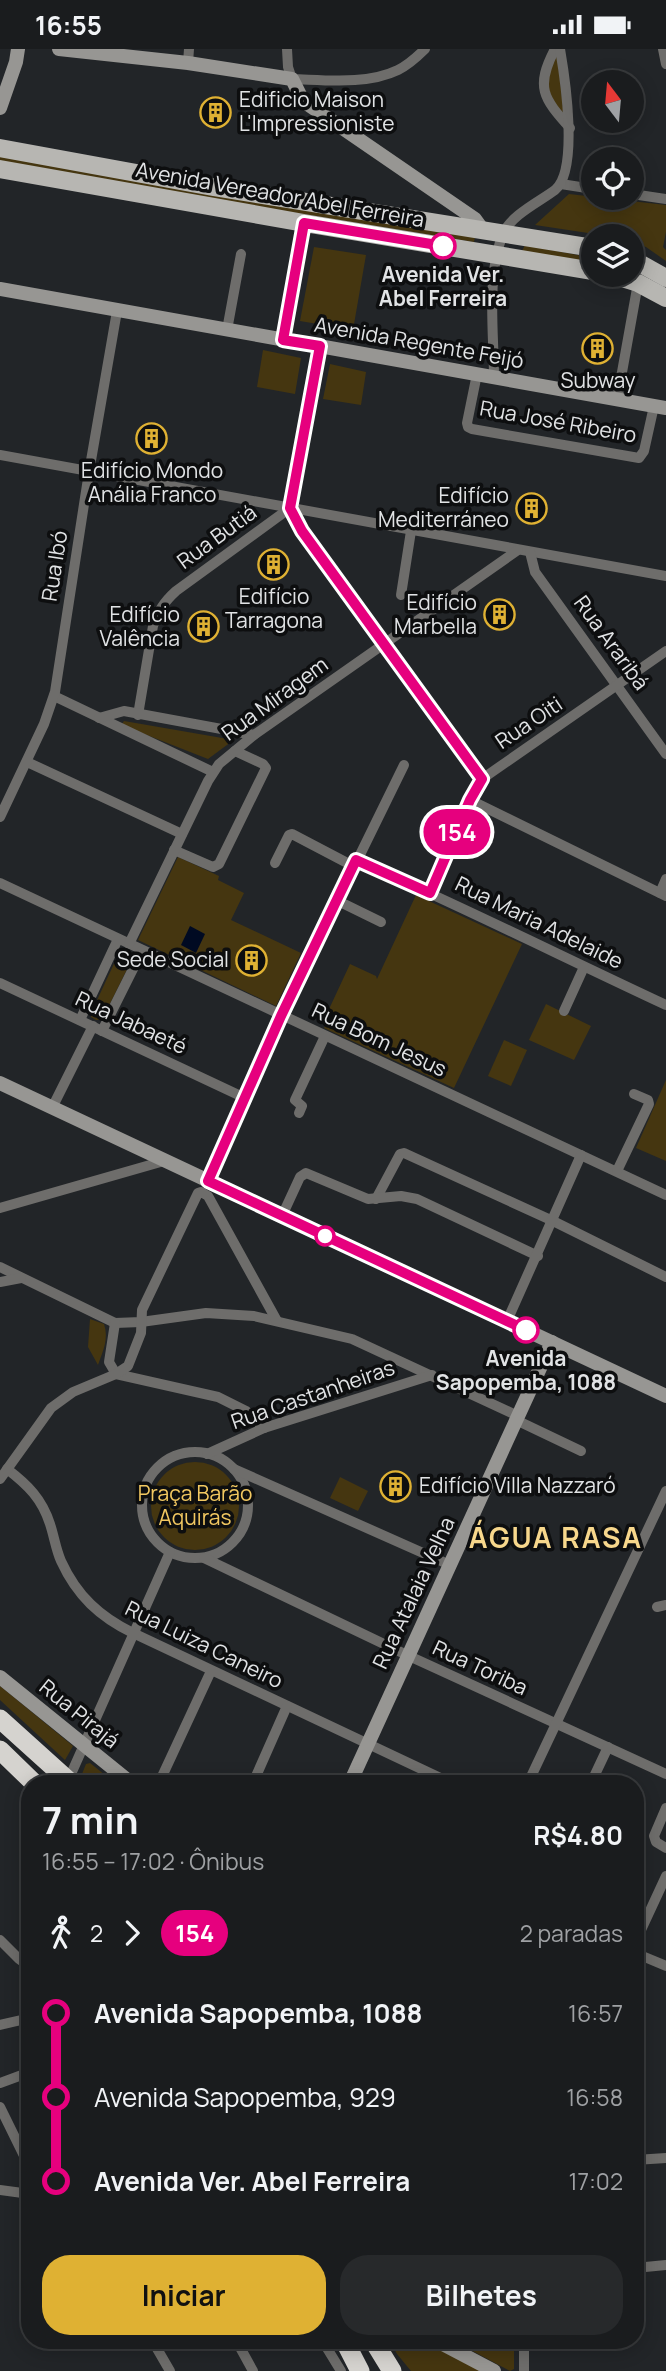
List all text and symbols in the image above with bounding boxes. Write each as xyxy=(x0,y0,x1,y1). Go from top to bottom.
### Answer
text: 16:55 xyxy=(35,7,102,43)
north arrow xyxy=(581,70,644,133)
map controls xyxy=(581,70,644,287)
place label: Edificio Maison L'Impressioniste xyxy=(239,85,395,137)
building icon: Edificio Maison L'Impressioniste xyxy=(199,95,233,129)
button: locate xyxy=(581,147,644,210)
street label: Avenida Vereador Abel Ferreira xyxy=(134,155,427,233)
button: layers xyxy=(581,224,644,287)
marker: Avenida Ver. Abel Ferreira xyxy=(430,233,456,259)
place label: Avenida Ver. Abel Ferreira xyxy=(379,260,507,312)
street label: Avenida Regente Feijó xyxy=(312,310,526,374)
building icon: Subway xyxy=(581,332,615,366)
place label: Subway xyxy=(560,366,636,394)
street label: Rua José Ribeiro xyxy=(478,393,639,449)
building icon: Edifício Mondo Anália Franco xyxy=(135,422,169,456)
place label: Edifício Mondo Anália Franco xyxy=(81,456,223,508)
place label: Edifício Mediterráneo xyxy=(378,481,509,533)
building icon: Edifício Mediterráneo xyxy=(515,491,549,525)
street label: Rua Butiá xyxy=(171,498,262,575)
street label: Rua Ibó xyxy=(35,528,73,603)
building icon: Edifício Tarragona xyxy=(257,548,291,582)
place label: Edifício Tarragona xyxy=(225,582,323,634)
place label: Edifício Marbella xyxy=(394,588,477,640)
street label: Rua Araribá xyxy=(568,590,656,695)
building icon: Edifício Marbella xyxy=(483,598,517,632)
place label: Edifício Valência xyxy=(99,600,180,652)
building icon: Edifício Valência xyxy=(186,610,220,644)
street label: Rua Miragem xyxy=(216,650,333,746)
street label: Rua Oiti xyxy=(490,690,567,755)
line badge: 154 xyxy=(417,809,497,855)
text: 154 xyxy=(437,815,477,848)
street label: Rua Maria Adelaide xyxy=(451,869,628,975)
building icon: Sede Social xyxy=(235,943,269,977)
place label: Sede Social xyxy=(117,945,229,973)
street label: Rua Jabaeté xyxy=(71,984,192,1060)
street label: Rua Bom Jesus xyxy=(308,996,451,1083)
unlabelled marker xyxy=(315,1226,335,1246)
marker: Avenida Sapopemba, 1088 xyxy=(513,1317,539,1343)
place label: Avenida Sapopemba, 1088 xyxy=(436,1344,616,1396)
street label: Rua Castanheiras xyxy=(227,1353,398,1435)
building icon: Edifício Villa Nazzaró xyxy=(379,1469,413,1503)
place label: Edifício Villa Nazzaró xyxy=(419,1471,616,1499)
park label: Praça Barão Aquirás xyxy=(138,1479,252,1531)
street label: Rua Atalaia Velha xyxy=(366,1512,461,1673)
district label: ÁGUA RASA xyxy=(469,1518,643,1556)
street label: Rua Luiza Caneiro xyxy=(121,1594,288,1694)
street label: Rua Toriba xyxy=(429,1633,532,1701)
street label: Rua Pirajá xyxy=(34,1672,125,1754)
text: 7 min xyxy=(42,1793,138,1845)
text: R$4.80 xyxy=(533,1817,623,1853)
text: 16:55 – 17:02 · Ônibus xyxy=(42,1845,264,1877)
icon: walk xyxy=(42,1914,80,1952)
icon: forward xyxy=(113,1914,151,1952)
text: 154 xyxy=(175,1916,214,1949)
text: 2 xyxy=(90,1917,103,1949)
text: 2 paradas xyxy=(520,1917,623,1949)
text: Avenida Sapopemba, 1088 xyxy=(94,1995,423,2031)
text: 16:57 xyxy=(568,1997,623,2029)
text: Avenida Sapopemba, 929 xyxy=(94,2079,396,2115)
text: 16:58 xyxy=(566,2081,623,2113)
text: Avenida Ver. Abel Ferreira xyxy=(94,2163,410,2199)
text: 17:02 xyxy=(568,2165,623,2197)
button: Iniciar xyxy=(42,2255,326,2335)
button: Bilhetes xyxy=(340,2255,623,2335)

